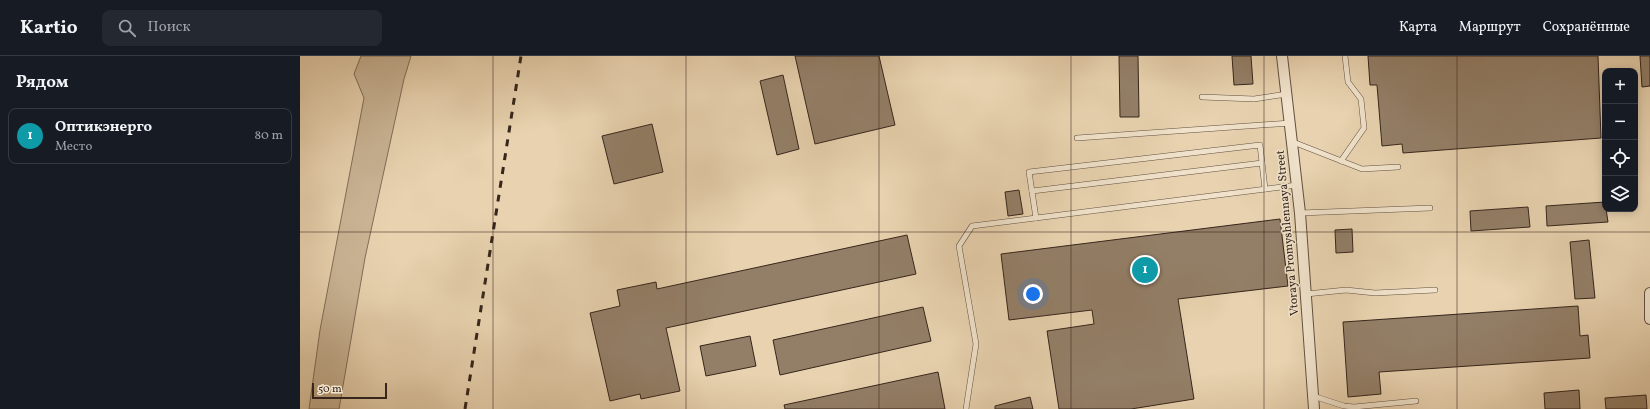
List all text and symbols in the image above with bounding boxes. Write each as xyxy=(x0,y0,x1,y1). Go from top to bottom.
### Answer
search box xyxy=(102,10,382,46)
text: Kartio xyxy=(20,15,78,41)
icon: search xyxy=(116,17,138,39)
text: Поиск xyxy=(148,17,191,38)
text: Карта xyxy=(1399,18,1437,37)
text: Маршрут xyxy=(1459,18,1521,37)
text: Сохранённые xyxy=(1543,18,1630,37)
map controls xyxy=(1602,68,1638,212)
button: + xyxy=(1602,68,1638,104)
text: Рядом xyxy=(16,71,69,94)
button: − xyxy=(1602,104,1638,140)
text: Оптикэнерго xyxy=(55,117,152,138)
text: 1 xyxy=(27,127,33,145)
text: 80 m xyxy=(254,127,283,145)
text: Место xyxy=(55,138,92,156)
button: locate xyxy=(1602,140,1638,176)
street label: Vtoraya Promyshlennaya Street xyxy=(1273,149,1303,317)
button: layers xyxy=(1602,176,1638,212)
pin: 1 xyxy=(1132,255,1158,285)
your location xyxy=(1023,284,1043,304)
scale bar xyxy=(312,381,387,400)
text: 50 m xyxy=(318,382,342,397)

